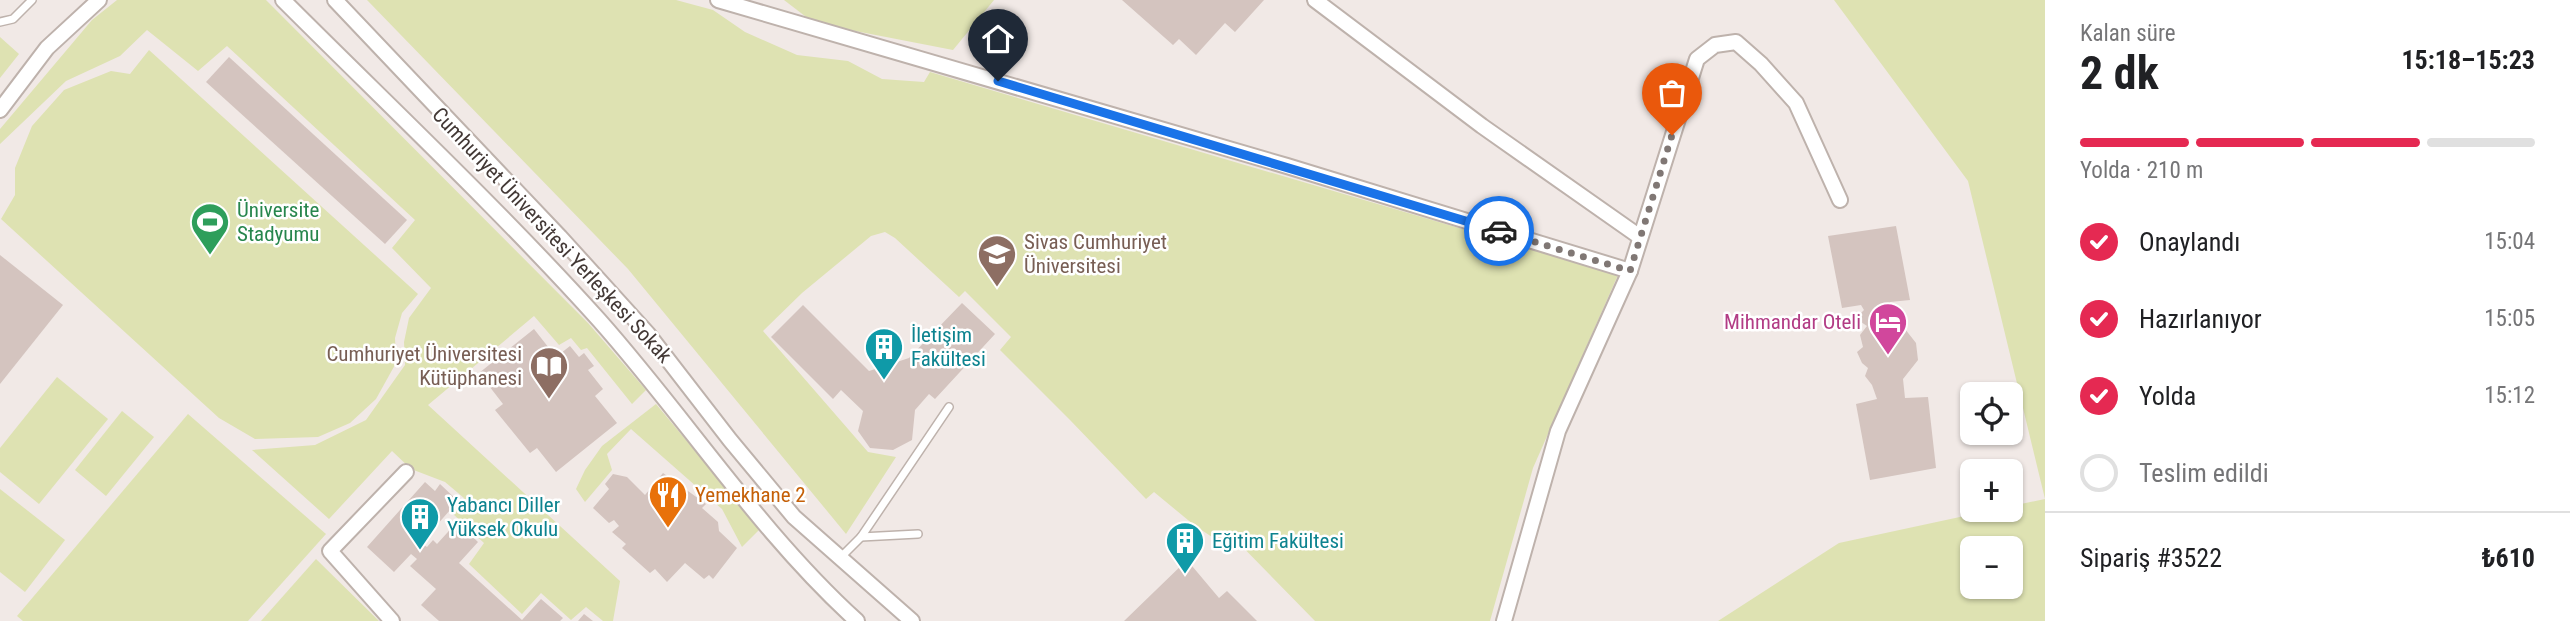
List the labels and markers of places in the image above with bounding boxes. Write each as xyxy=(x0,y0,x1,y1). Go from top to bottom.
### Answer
pin xyxy=(968,9,1028,81)
pin xyxy=(1642,63,1702,135)
place label: Üniversite Stadyumu xyxy=(237,198,319,246)
sports icon: Üniversite Stadyumu xyxy=(189,201,231,256)
place label: Sivas Cumhuriyet Üniversitesi xyxy=(1024,230,1167,278)
school or university icon: Sivas Cumhuriyet Üniversitesi xyxy=(976,233,1018,288)
hotel icon: Mihmandar Oteli xyxy=(1867,301,1909,356)
place label: Mihmandar Oteli xyxy=(1724,310,1861,334)
place label: İletişim Fakültesi xyxy=(911,323,986,371)
building icon: İletişim Fakültesi xyxy=(863,326,905,381)
place label: Cumhuriyet Üniversitesi Kütüphanesi xyxy=(326,342,522,390)
library icon: Cumhuriyet Üniversitesi Kütüphanesi xyxy=(528,345,570,400)
restaurant icon: Yemekhane 2 xyxy=(647,474,689,529)
place label: Yemekhane 2 xyxy=(695,483,806,507)
place label: Yabancı Diller Yüksek Okulu xyxy=(447,493,560,541)
building icon: Yabancı Diller Yüksek Okulu xyxy=(399,496,441,551)
building icon: Eğitim Fakültesi xyxy=(1164,520,1206,575)
place label: Eğitim Fakültesi xyxy=(1212,529,1344,553)

